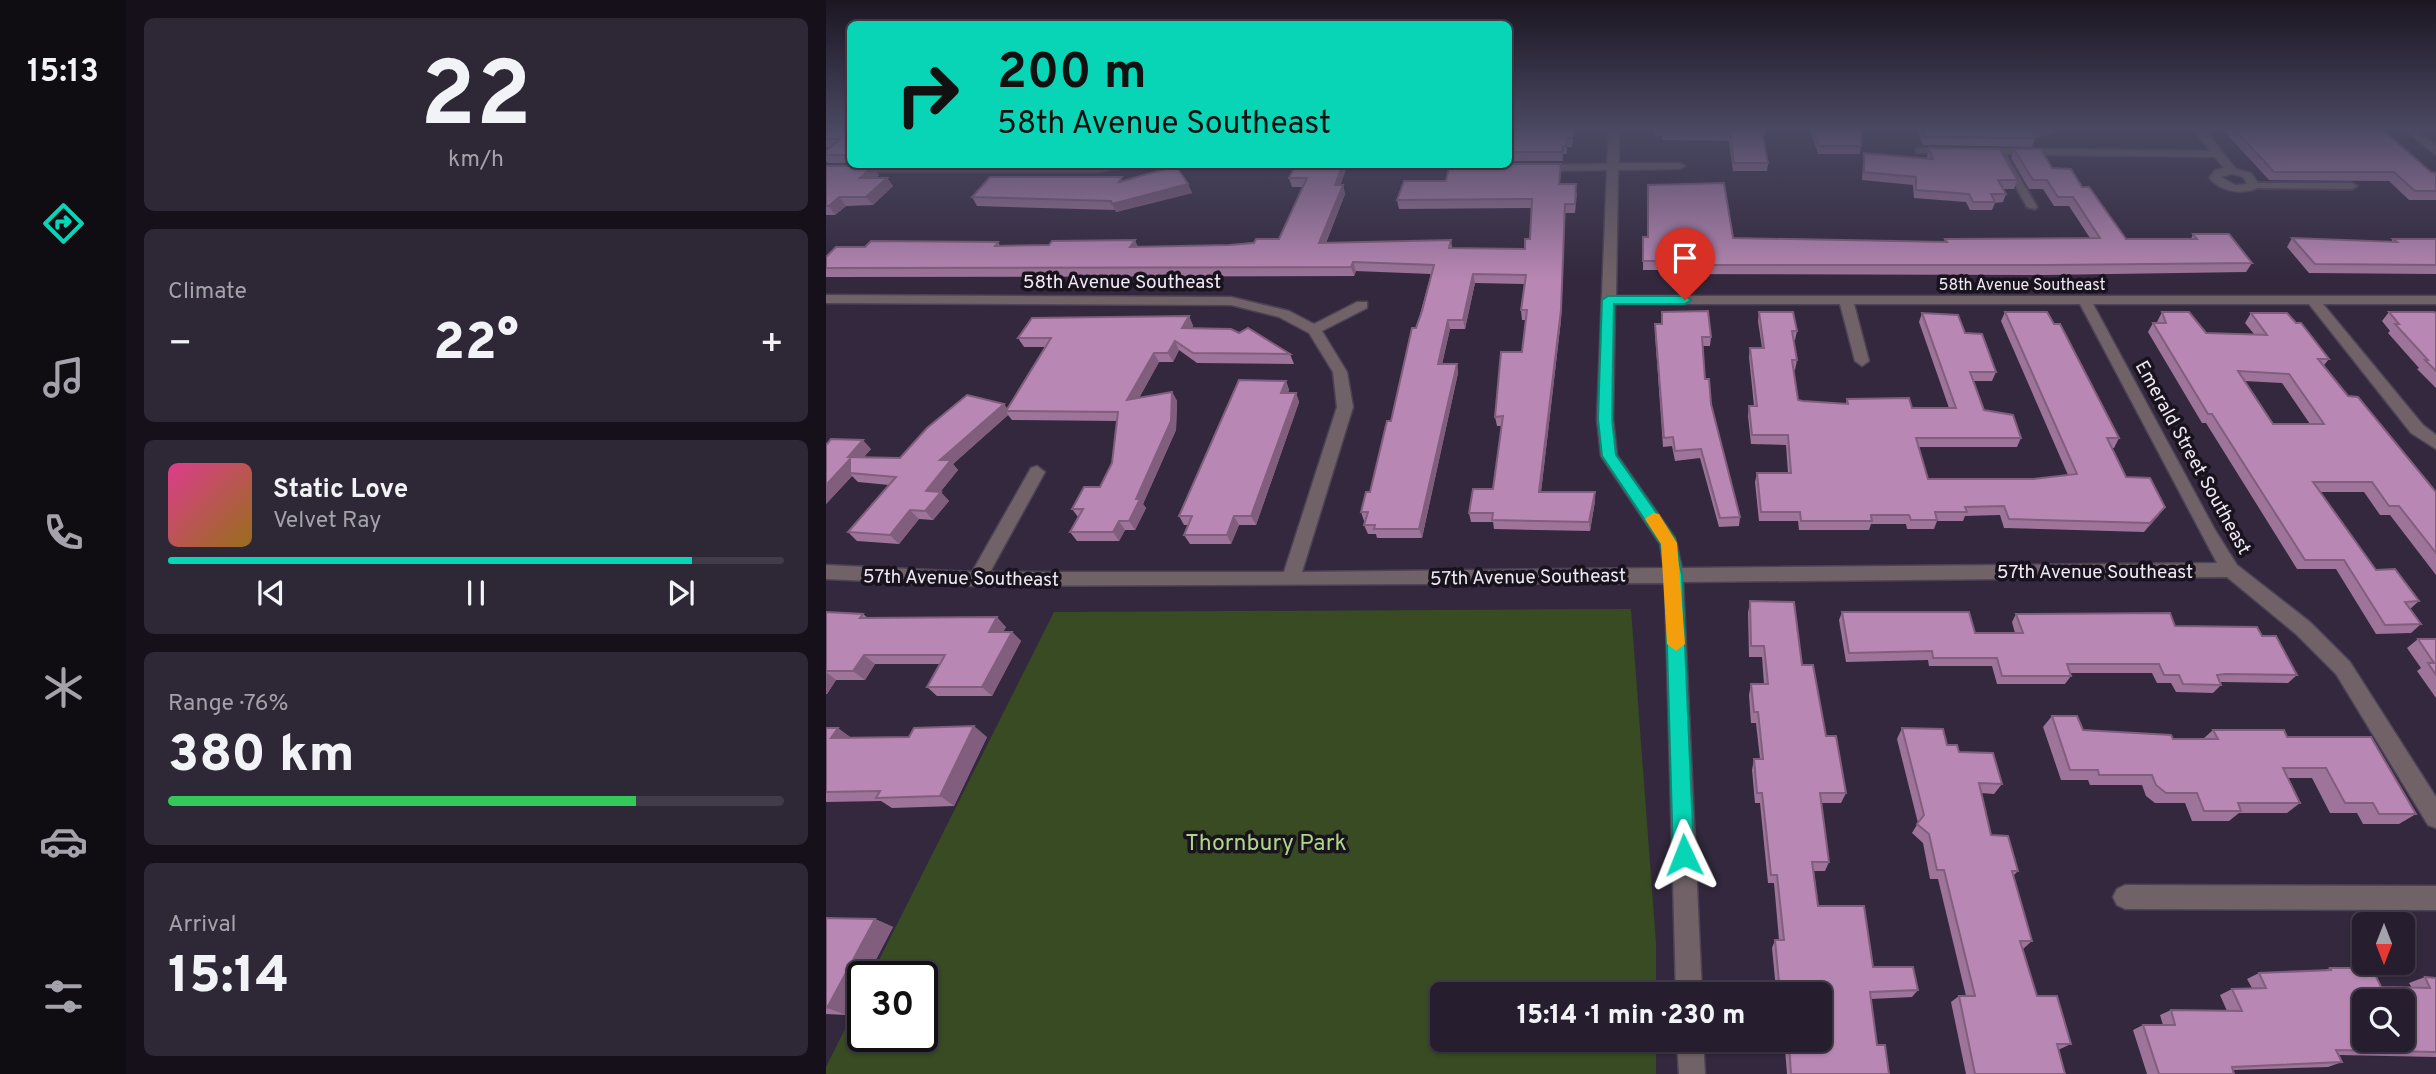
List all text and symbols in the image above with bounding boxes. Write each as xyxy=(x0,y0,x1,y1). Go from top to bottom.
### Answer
text: 22 xyxy=(420,43,532,158)
text: 200 m xyxy=(997,44,1147,106)
icon: right xyxy=(882,49,973,140)
text: 15:13 xyxy=(27,53,99,93)
text: 58th Avenue Southeast xyxy=(997,105,1331,145)
text: km/h xyxy=(448,146,504,175)
icon: directions xyxy=(39,199,88,248)
pin xyxy=(1655,228,1715,300)
icon: arrive xyxy=(1666,239,1704,277)
street label: 58th Avenue Southeast xyxy=(1023,271,1221,295)
street label: 58th Avenue Southeast xyxy=(1938,276,2106,296)
text: Climate xyxy=(168,278,247,307)
text: 22° xyxy=(433,312,519,378)
text: − xyxy=(168,321,193,370)
text: + xyxy=(759,321,784,370)
icon: music xyxy=(39,353,88,402)
street label: Emerald Street Southeast xyxy=(2129,357,2256,559)
text: Static Love xyxy=(273,474,408,507)
text: Velvet Ray xyxy=(273,507,381,536)
icon: phone xyxy=(39,508,88,557)
street label: 57th Avenue Southeast xyxy=(1997,561,2193,585)
street label: 57th Avenue Southeast xyxy=(1430,564,1626,592)
street label: 57th Avenue Southeast xyxy=(863,565,1059,593)
icon: previous xyxy=(252,574,290,612)
icon: pause xyxy=(457,574,495,612)
icon: next xyxy=(662,574,700,612)
icon: climate xyxy=(39,663,88,712)
text: Range · 76% xyxy=(168,690,288,719)
text: 380 km xyxy=(168,724,355,790)
icon: car xyxy=(39,817,88,866)
position arrow xyxy=(1647,818,1721,892)
park label: Thornbury Park xyxy=(1185,830,1347,859)
text: Arrival xyxy=(168,911,237,940)
north arrow xyxy=(2352,912,2415,975)
map controls xyxy=(2352,912,2415,1052)
text: 15:14 xyxy=(168,945,289,1011)
speed limit sign: 30 xyxy=(847,961,938,1052)
icon: filters xyxy=(39,972,88,1021)
button: search xyxy=(2352,989,2415,1052)
text: 15:14 · 1 min · 230 m xyxy=(1517,1000,1745,1033)

